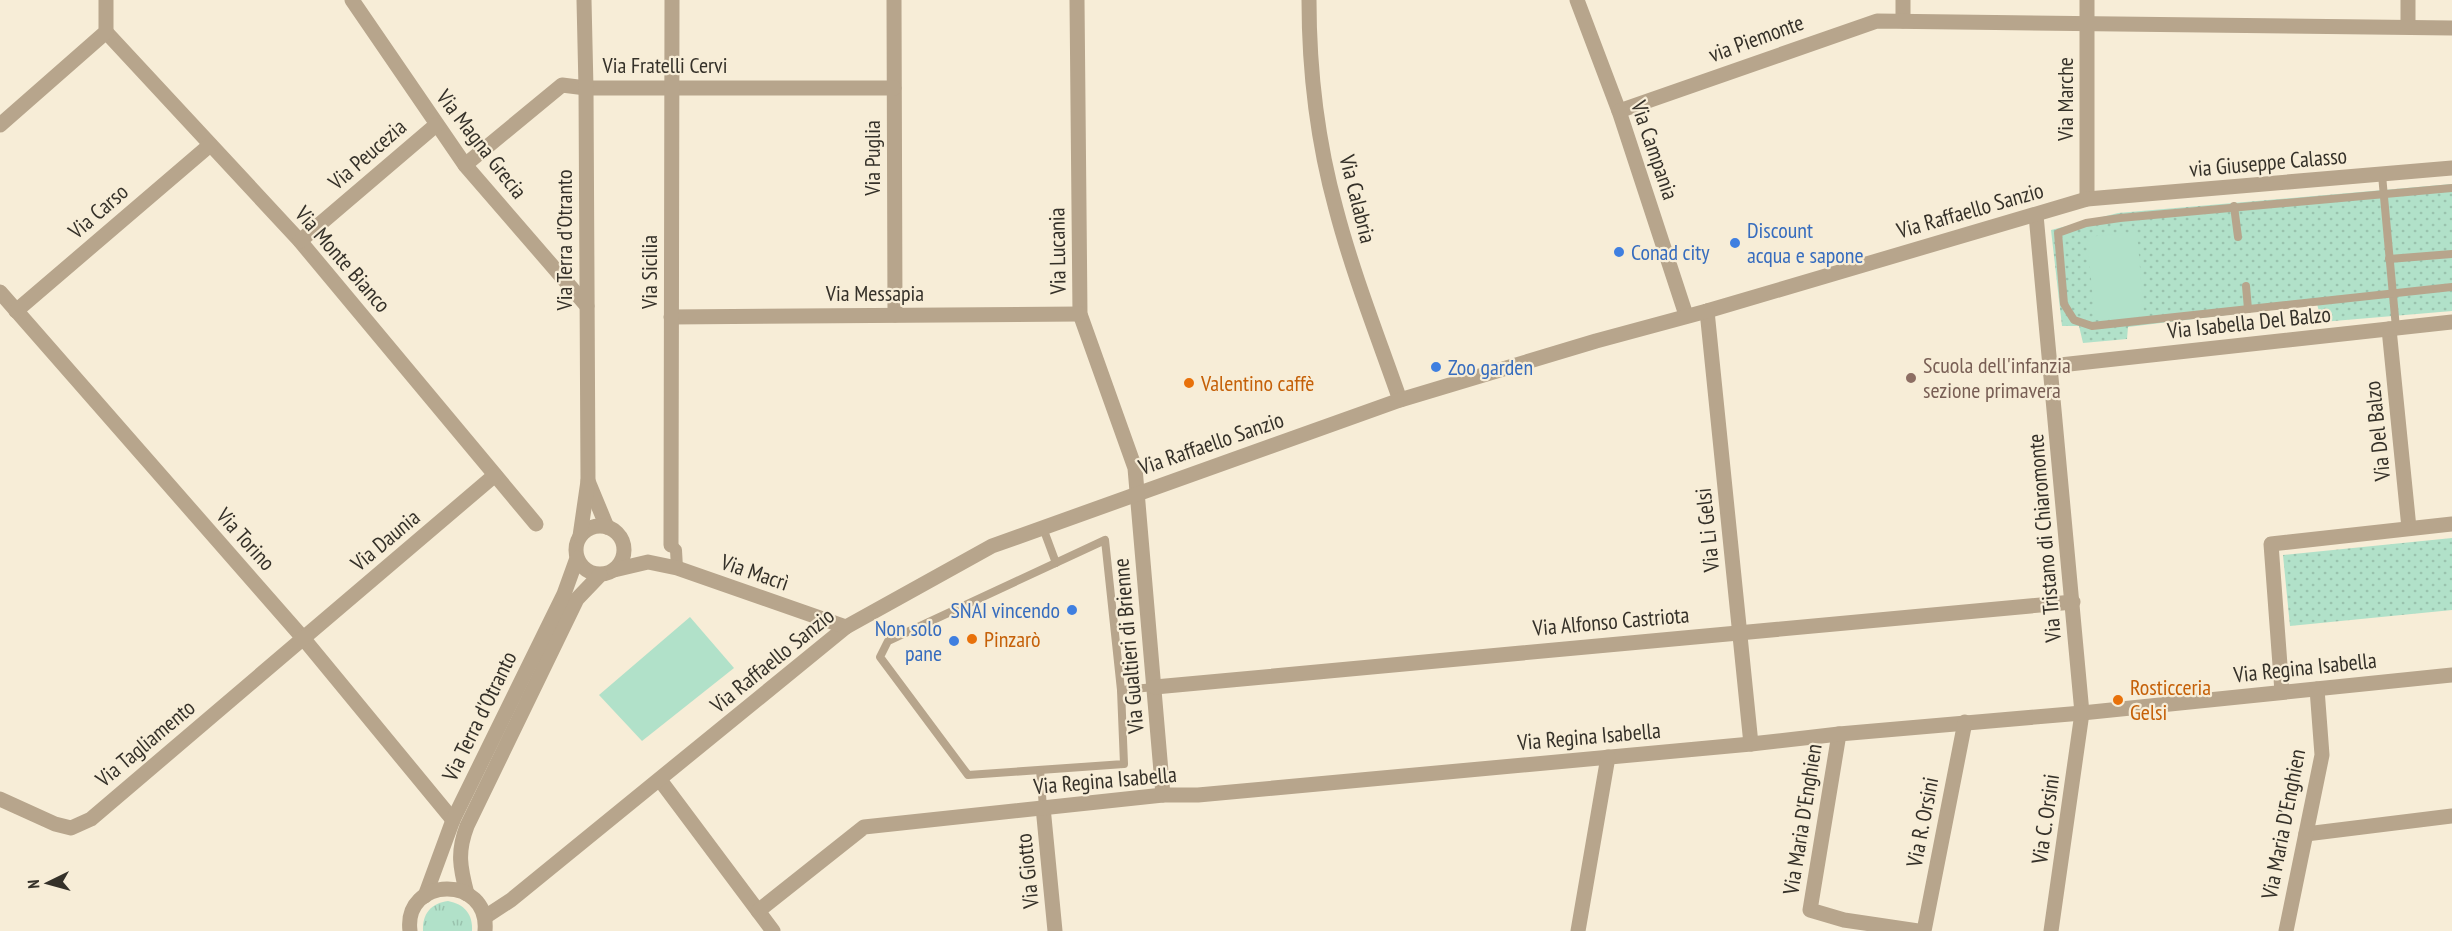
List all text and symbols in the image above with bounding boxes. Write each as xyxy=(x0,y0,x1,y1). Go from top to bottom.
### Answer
street label: via Piemonte xyxy=(1705,8,1807,68)
street label: Via Fratelli Cervi xyxy=(602,51,727,79)
street label: Via Marche xyxy=(2051,57,2079,142)
street label: Via Magna Grecia xyxy=(430,83,533,204)
street label: Via Campania xyxy=(1625,96,1685,203)
street label: Via Peucezia xyxy=(322,113,412,196)
street label: Via Puglia xyxy=(858,120,886,197)
street label: via Giuseppe Calasso xyxy=(2188,141,2348,183)
street label: Via Calabria xyxy=(1333,151,1382,246)
street label: Via Terra d'Otranto xyxy=(550,170,578,311)
street label: Via Raffaello Sanzio xyxy=(1892,176,2047,245)
street label: Via Carso xyxy=(62,177,134,245)
street label: Via Monte Bianco xyxy=(289,199,397,318)
street label: Via Lucania xyxy=(1042,207,1072,296)
place label: Discount acqua e sapone xyxy=(1747,216,1864,269)
street label: Via Sicilia xyxy=(635,235,663,310)
marker: Discount acqua e sapone xyxy=(1728,236,1742,250)
place label: Conad city xyxy=(1631,238,1710,266)
marker: Conad city xyxy=(1612,245,1626,259)
street label: Via Messapia xyxy=(825,279,924,307)
street label: Via Isabella Del Balzo xyxy=(2165,300,2332,345)
place label: Scuola dell'infanzia sezione primavera xyxy=(1923,351,2071,404)
place label: Zoo garden xyxy=(1448,353,1533,381)
marker: Zoo garden xyxy=(1429,360,1443,374)
place label: Valentino caffè xyxy=(1200,369,1314,397)
marker: Scuola dell'infanzia sezione primavera xyxy=(1904,371,1918,385)
marker: Valentino caffè xyxy=(1182,376,1196,390)
street label: Via Del Balzo xyxy=(2358,380,2396,483)
street label: Via Raffaello Sanzio xyxy=(1134,405,1287,481)
street label: Via Tristano di Chiaromonte xyxy=(2021,433,2067,644)
street label: Via Li Gelsi xyxy=(1689,487,1725,574)
street label: Via Torino xyxy=(210,501,281,576)
street label: Via Daunia xyxy=(344,503,425,578)
street label: Via Macrì xyxy=(716,547,793,597)
street label: Via Gualtieri di Brienne xyxy=(1106,557,1150,736)
place label: SNAI vincendo xyxy=(950,596,1060,624)
street label: Via Alfonso Castriota xyxy=(1531,600,1690,642)
street label: Via Raffaello Sanzio xyxy=(704,601,840,719)
marker: SNAI vincendo xyxy=(1065,603,1079,617)
place label: Non solo pane xyxy=(875,614,942,667)
place label: Pinzarò xyxy=(984,625,1041,653)
marker: Pinzarò xyxy=(965,632,979,646)
marker: Non solo pane xyxy=(947,634,961,648)
street label: Via Regina Isabella xyxy=(2231,646,2378,689)
street label: Via Terra d'Otranto xyxy=(435,647,522,786)
place label: Rosticceria Gelsi xyxy=(2130,673,2211,726)
street label: Via Tagliamento xyxy=(89,693,200,793)
marker: Rosticceria Gelsi xyxy=(2111,693,2125,707)
street label: Via Regina Isabella xyxy=(1515,716,1662,756)
street label: Via Maria D'Enghien xyxy=(1776,742,1828,897)
street label: Via Maria D'Enghien xyxy=(2255,747,2311,902)
street label: Via Regina Isabella xyxy=(1031,760,1178,800)
street label: Via C. Orsini xyxy=(2025,772,2065,867)
street label: Via R. Orsini xyxy=(1899,775,1944,870)
street label: Via Giotto xyxy=(1009,832,1045,911)
north arrow xyxy=(18,853,78,913)
text: N xyxy=(23,879,43,889)

